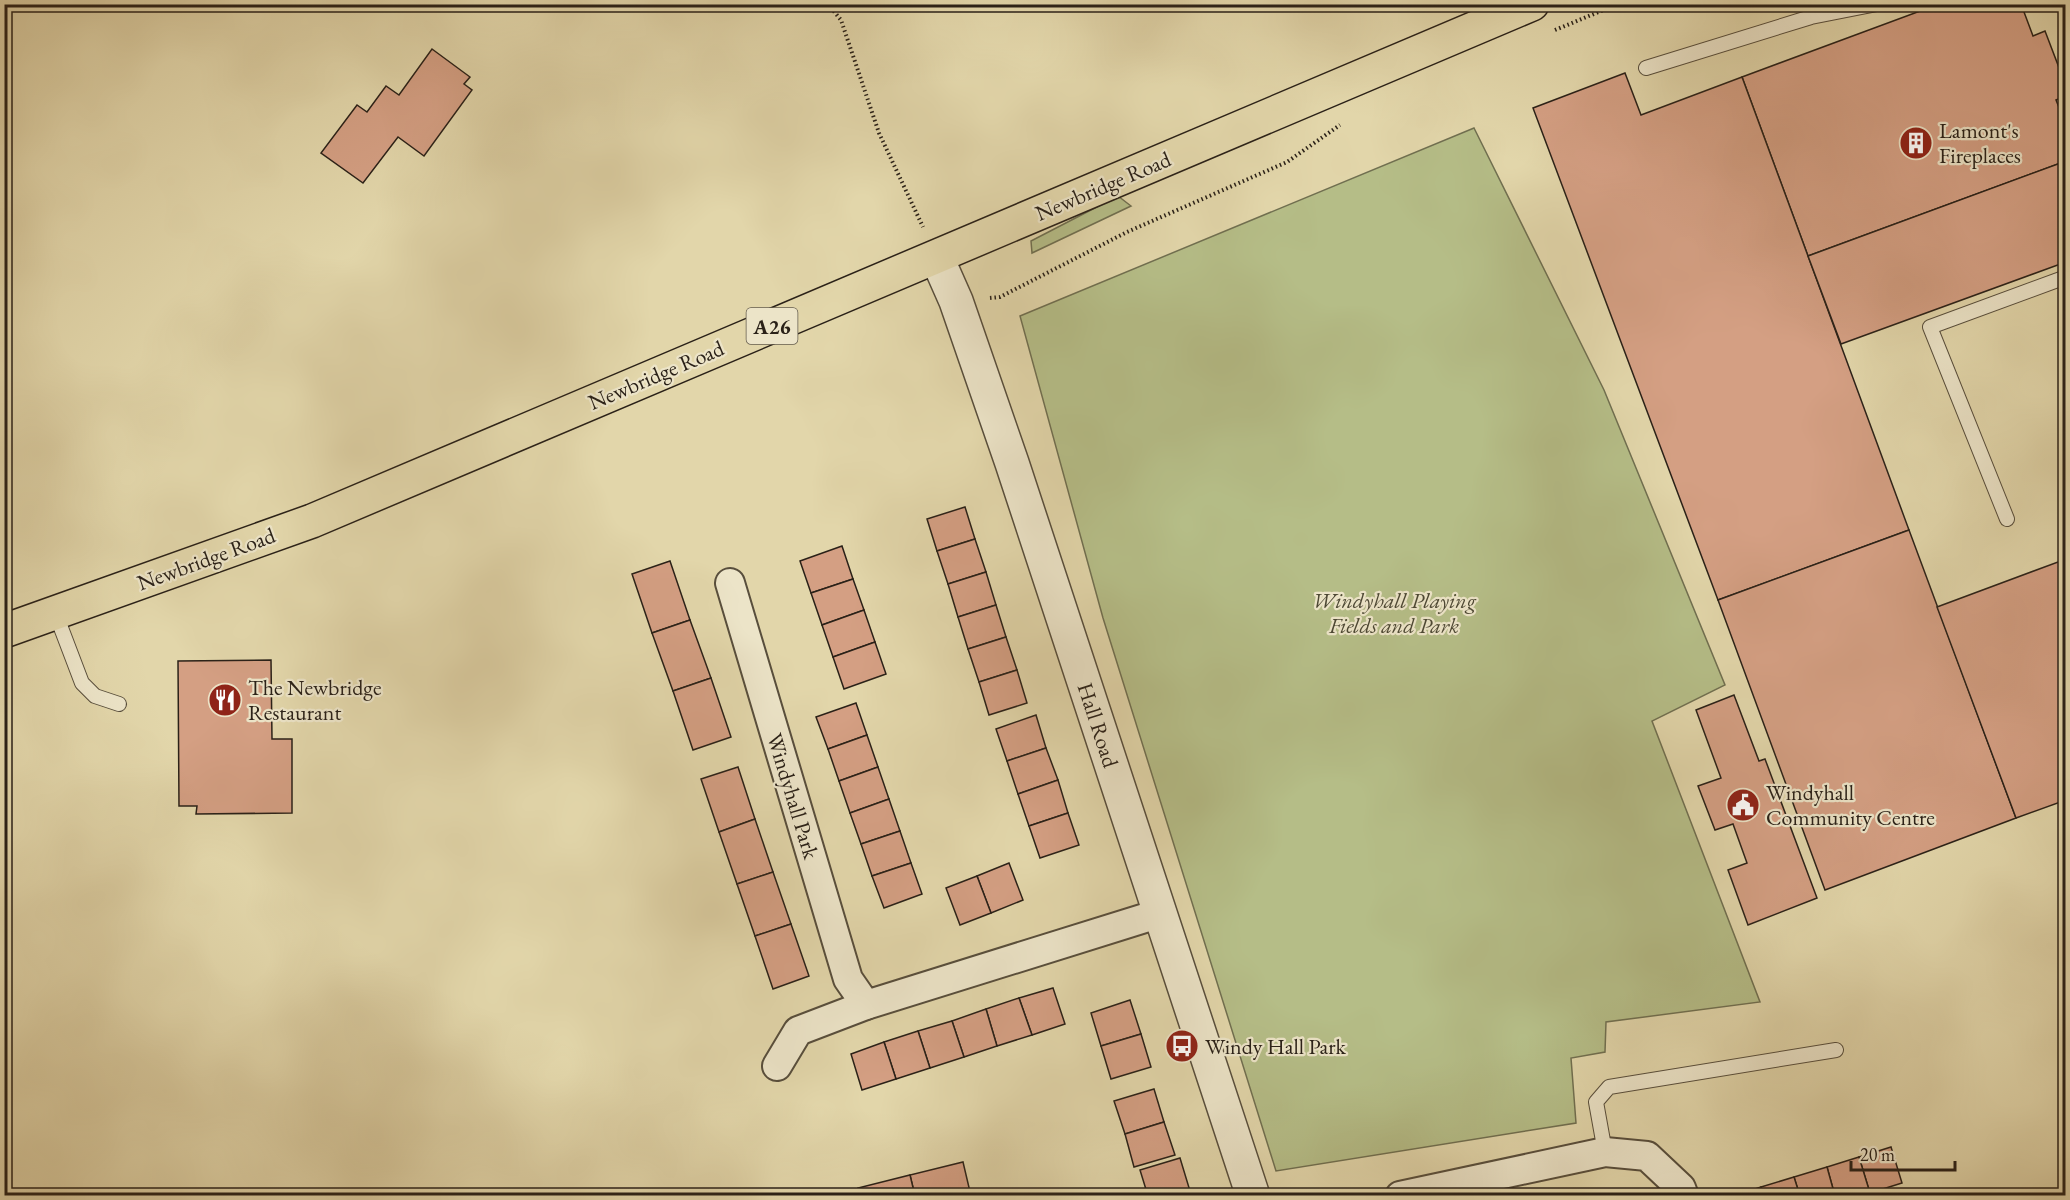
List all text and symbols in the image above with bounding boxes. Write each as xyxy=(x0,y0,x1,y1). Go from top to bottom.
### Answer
place label: Lamont's Fireplaces xyxy=(1939,116,2021,170)
building icon: Lamont's Fireplaces xyxy=(1898,125,1934,161)
street label: Newbridge Road xyxy=(1031,144,1176,228)
road number: A26 xyxy=(746,308,798,344)
street label: Newbridge Road xyxy=(584,333,729,417)
street label: Newbridge Road xyxy=(133,520,280,597)
park label: Windyhall Playing Fields and Park xyxy=(1312,586,1477,640)
place label: The Newbridge Restaurant xyxy=(248,673,382,727)
street label: Hall Road xyxy=(1071,679,1126,772)
restaurant icon: The Newbridge Restaurant xyxy=(207,682,243,718)
street label: Windyhall Park xyxy=(760,730,826,863)
place label: Windyhall Community Centre xyxy=(1766,778,1935,832)
public building icon: Windyhall Community Centre xyxy=(1725,787,1761,823)
bus stop icon: Windy Hall Park xyxy=(1164,1028,1200,1064)
place label: Windy Hall Park xyxy=(1205,1032,1347,1061)
scale bar xyxy=(1851,1134,1954,1172)
text: 20 m xyxy=(1860,1143,1895,1166)

